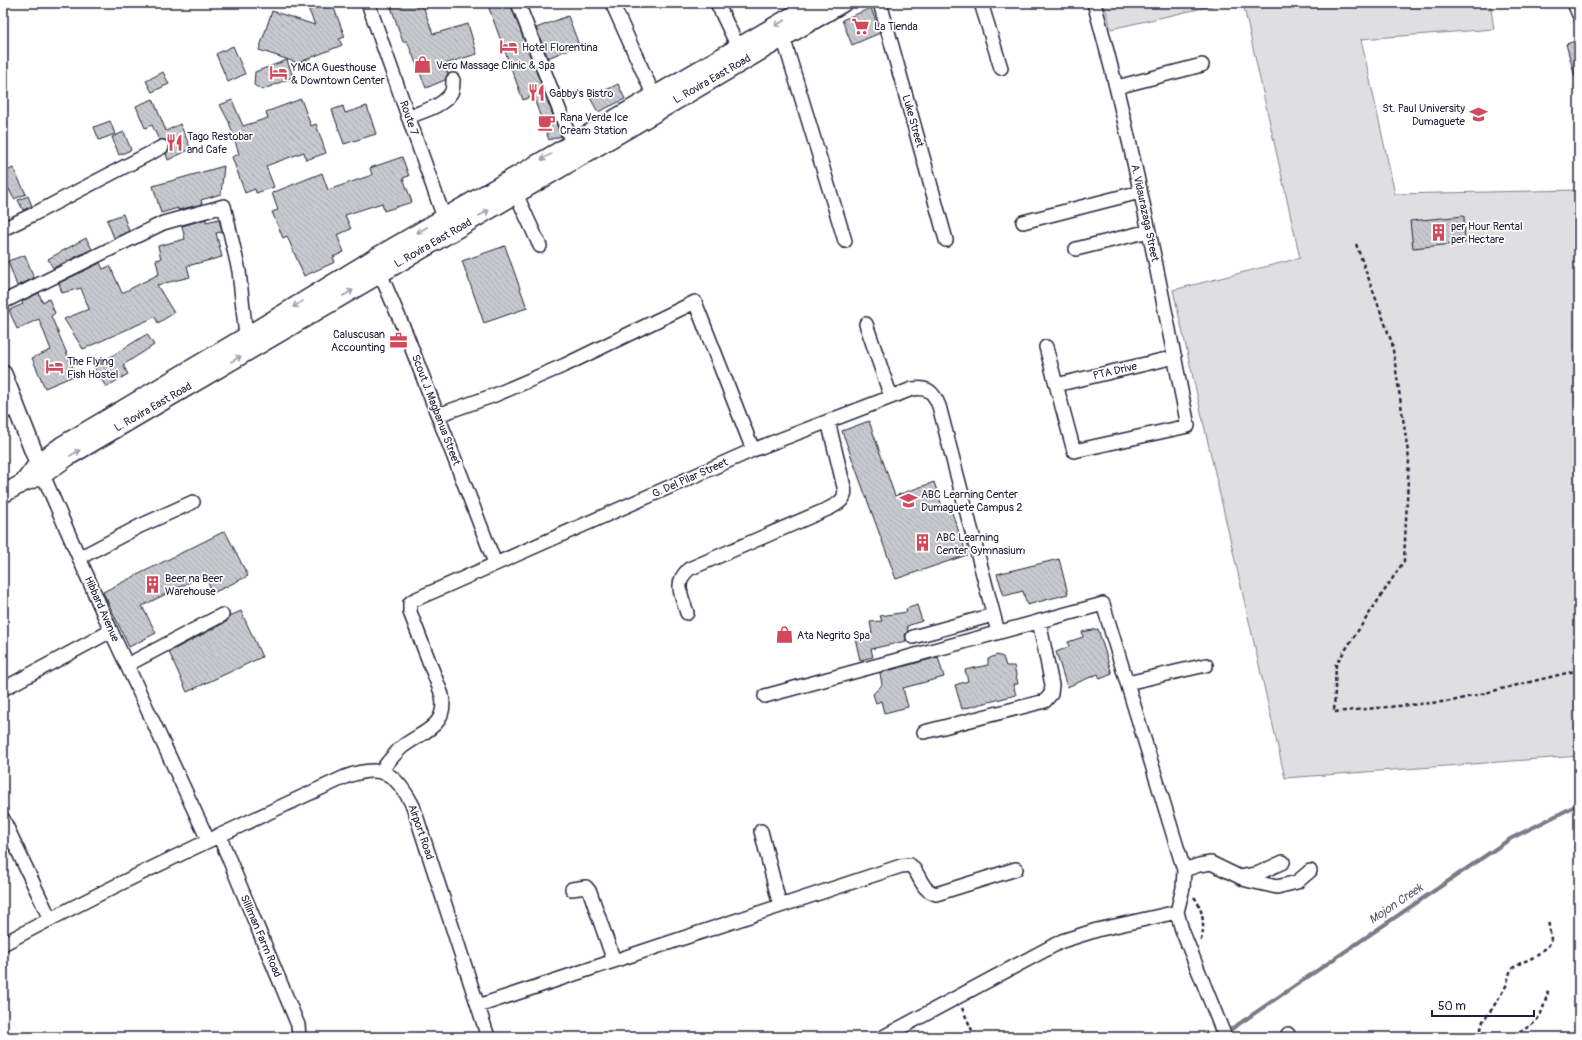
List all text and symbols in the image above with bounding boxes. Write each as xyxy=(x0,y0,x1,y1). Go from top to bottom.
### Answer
supermarket icon: La Tienda xyxy=(851,16,871,36)
one-way arrow xyxy=(774,19,786,27)
place label: La Tienda xyxy=(874,20,918,33)
hotel icon: Hotel Florentina xyxy=(499,37,519,57)
place label: Hotel Florentina xyxy=(522,41,598,54)
street label: L. Rovira East Road xyxy=(671,52,753,106)
shop icon: Vero Massage Clinic & Spa xyxy=(413,55,433,75)
place label: Vero Massage Clinic & Spa xyxy=(436,59,555,72)
place label: YMCA Guesthouse & Downtown Center xyxy=(290,61,385,87)
hotel icon: YMCA Guesthouse & Downtown Center xyxy=(268,63,288,83)
restaurant icon: Gabby's Bistro xyxy=(526,83,546,103)
place label: Gabby's Bistro xyxy=(549,87,613,100)
street label: Luke Street xyxy=(899,93,927,149)
street label: Route 7 xyxy=(397,99,421,137)
place label: St. Paul University Dumaguete xyxy=(1382,102,1466,128)
school or university icon: St. Paul University Dumaguete xyxy=(1468,104,1488,124)
place label: Rana Verde Ice Cream Station xyxy=(560,111,629,137)
cafe icon: Rana Verde Ice Cream Station xyxy=(537,113,557,133)
place label: Tago Restobar and Cafe xyxy=(187,130,253,156)
restaurant icon: Tago Restobar and Cafe xyxy=(164,132,184,152)
one-way arrow xyxy=(540,154,552,162)
street label: A. Vidaurazaga Street xyxy=(1128,163,1162,263)
one-way arrow xyxy=(478,208,490,216)
street label: L. Rovira East Road xyxy=(392,216,474,270)
place label: per Hour Rental per Hectare xyxy=(1451,220,1523,246)
building icon: per Hour Rental per Hectare xyxy=(1428,222,1448,242)
one-way arrow xyxy=(416,227,428,235)
one-way arrow xyxy=(342,288,354,296)
one-way arrow xyxy=(293,300,304,308)
place label: Caluscusan Accounting xyxy=(331,328,385,354)
office icon: Caluscusan Accounting xyxy=(388,330,408,350)
street label: Scout J. Magbanua Street xyxy=(409,353,463,468)
one-way arrow xyxy=(230,354,242,362)
place label: The Flying Fish Hostel xyxy=(67,355,118,381)
hotel icon: The Flying Fish Hostel xyxy=(44,357,64,377)
street label: PTA Drive xyxy=(1092,359,1139,382)
street label: L. Rovira East Road xyxy=(112,380,194,434)
one-way arrow xyxy=(69,448,81,456)
street label: G. Del Pilar Street xyxy=(650,455,730,500)
place label: ABC Learning Center Dumaguete Campus 2 xyxy=(921,488,1022,514)
school or university icon: ABC Learning Center Dumaguete Campus 2 xyxy=(898,490,918,510)
place label: ABC Learning Center Gymnasium xyxy=(936,531,1025,557)
building icon: ABC Learning Center Gymnasium xyxy=(913,533,933,553)
place label: Beer na Beer Warehouse xyxy=(165,572,223,598)
street label: Hibbard Avenue xyxy=(82,574,122,644)
building icon: Beer na Beer Warehouse xyxy=(142,574,162,594)
shop icon: Ata Negrito Spa xyxy=(774,625,794,645)
place label: Ata Negrito Spa xyxy=(797,629,870,642)
street label: Airport Road xyxy=(405,803,437,861)
water label: Mojon Creek xyxy=(1366,880,1427,928)
street label: Silliman Farm Road xyxy=(238,893,284,979)
scale bar xyxy=(1432,992,1534,1018)
text: 50 m xyxy=(1438,999,1466,1014)

